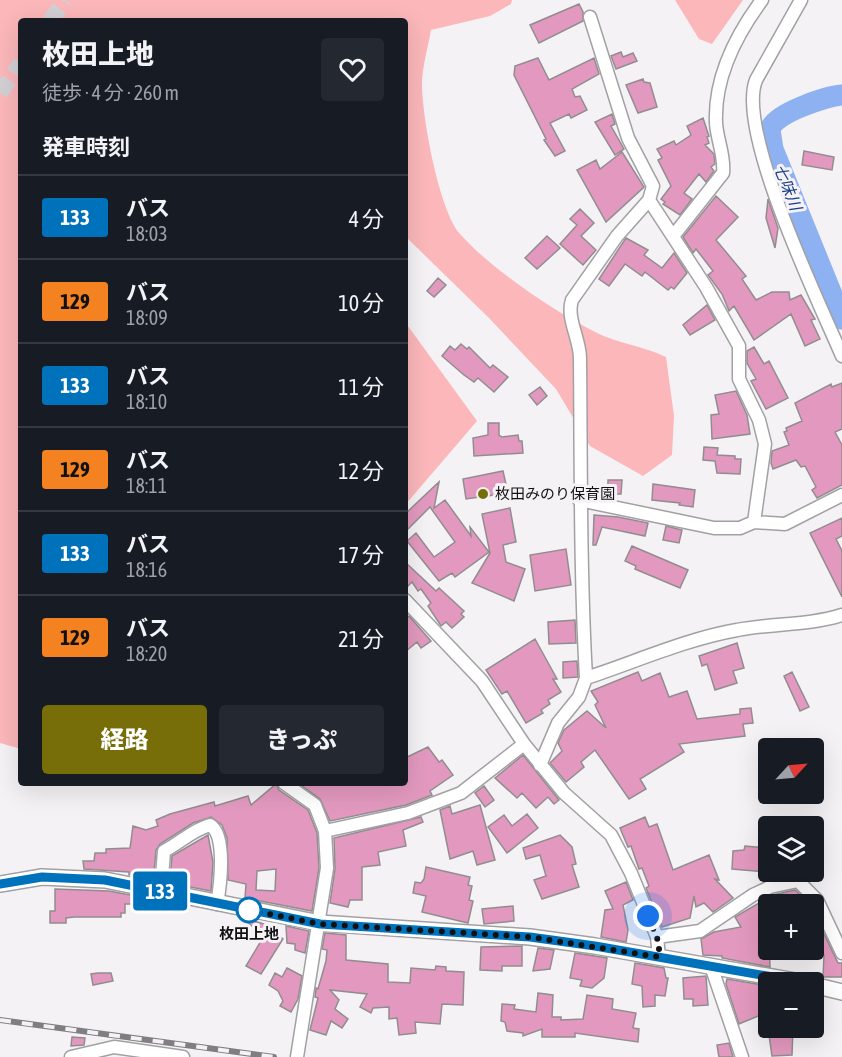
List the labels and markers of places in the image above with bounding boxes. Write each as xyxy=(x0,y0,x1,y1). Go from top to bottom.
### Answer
place label: 枚田みのり保育園 xyxy=(495,485,615,502)
marker: 枚田みのり保育園 xyxy=(476,487,490,501)
marker: 枚田上地 xyxy=(236,897,262,923)
place label: 枚田上地 xyxy=(219,925,279,942)

